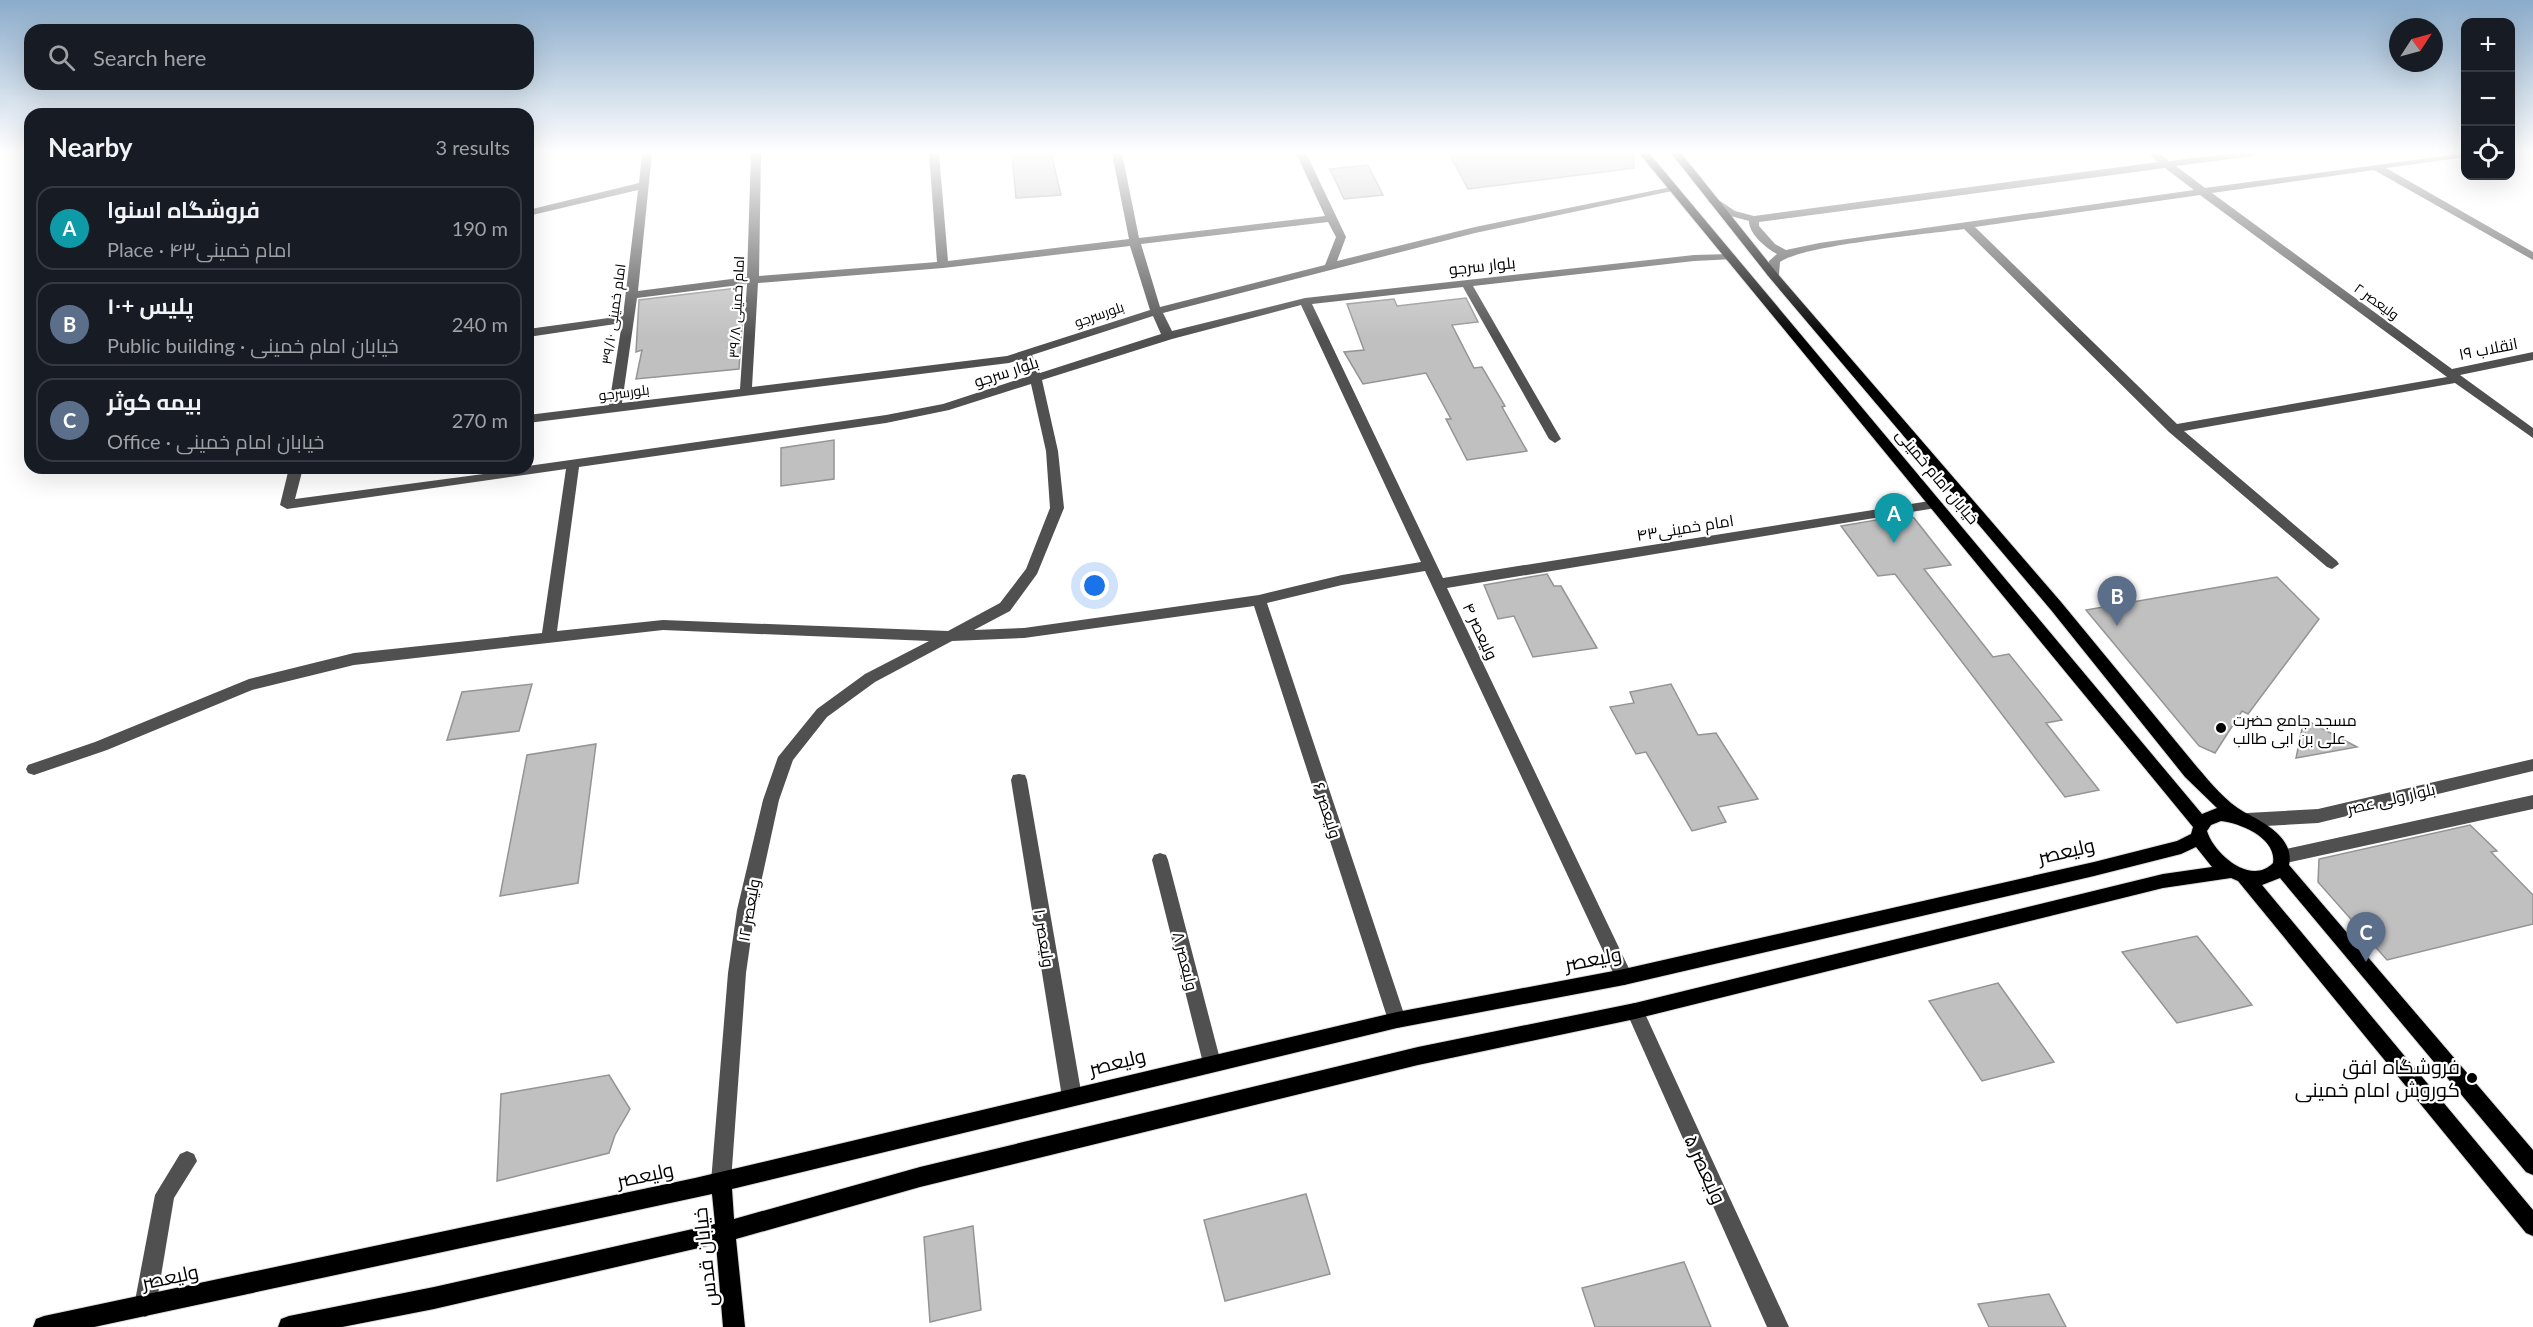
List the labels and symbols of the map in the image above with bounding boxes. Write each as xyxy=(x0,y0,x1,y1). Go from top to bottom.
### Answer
north arrow xyxy=(2389,18,2443,72)
street label: بلوار سرجو xyxy=(1448,252,1516,279)
street label: امام خمینی ۳۹/۸ xyxy=(725,255,749,359)
street label: امام خمینی ۳۹/۱۰ xyxy=(598,263,630,366)
street label: ولیعصر ۲ xyxy=(2351,279,2403,323)
street label: بلورسرجو xyxy=(1072,298,1126,330)
street label: انقلاب ۱۹ xyxy=(2457,333,2519,364)
street label: بلوار سرجو xyxy=(971,352,1041,391)
street label: بلورسرجو xyxy=(598,380,650,404)
street label: خیابان امام خمینی xyxy=(1890,424,1983,530)
pin: A xyxy=(1874,494,1914,543)
street label: امام خمینی۴۳ xyxy=(1635,510,1735,547)
your location xyxy=(1080,571,1109,600)
pin: B xyxy=(2098,576,2136,626)
street label: ولیعصر ۴ xyxy=(1459,600,1502,663)
place label: مسجد جامع حضرت علی بن ابی طالب xyxy=(2233,710,2357,749)
marker: مسجد جامع حضرت علی بن ابی طالب xyxy=(2214,721,2228,735)
street label: بلوار ولی عصر xyxy=(2344,779,2437,820)
street label: ولیعصر ۶ xyxy=(1309,780,1346,841)
street label: ولیعصر xyxy=(2034,832,2097,869)
street label: ولیعصر ۱۲ xyxy=(733,877,764,943)
street label: ولیعصر ۱۰ xyxy=(1030,907,1059,969)
pin: C xyxy=(2346,912,2386,962)
street label: ولیعصر ۸ xyxy=(1169,930,1202,993)
street label: ولیعصر xyxy=(1562,941,1624,976)
street label: ولیعصر xyxy=(1085,1042,1148,1081)
place label: فروشگاه افق کوروش امام خمینی xyxy=(2295,1054,2460,1104)
marker: فروشگاه افق کوروش امام خمینی xyxy=(2465,1071,2479,1085)
street label: ولیعصر ۵ xyxy=(1679,1131,1732,1208)
street label: ولیعصر xyxy=(613,1156,676,1193)
street label: خیابان قدس xyxy=(687,1206,723,1308)
street label: ولیعصر xyxy=(138,1258,201,1295)

